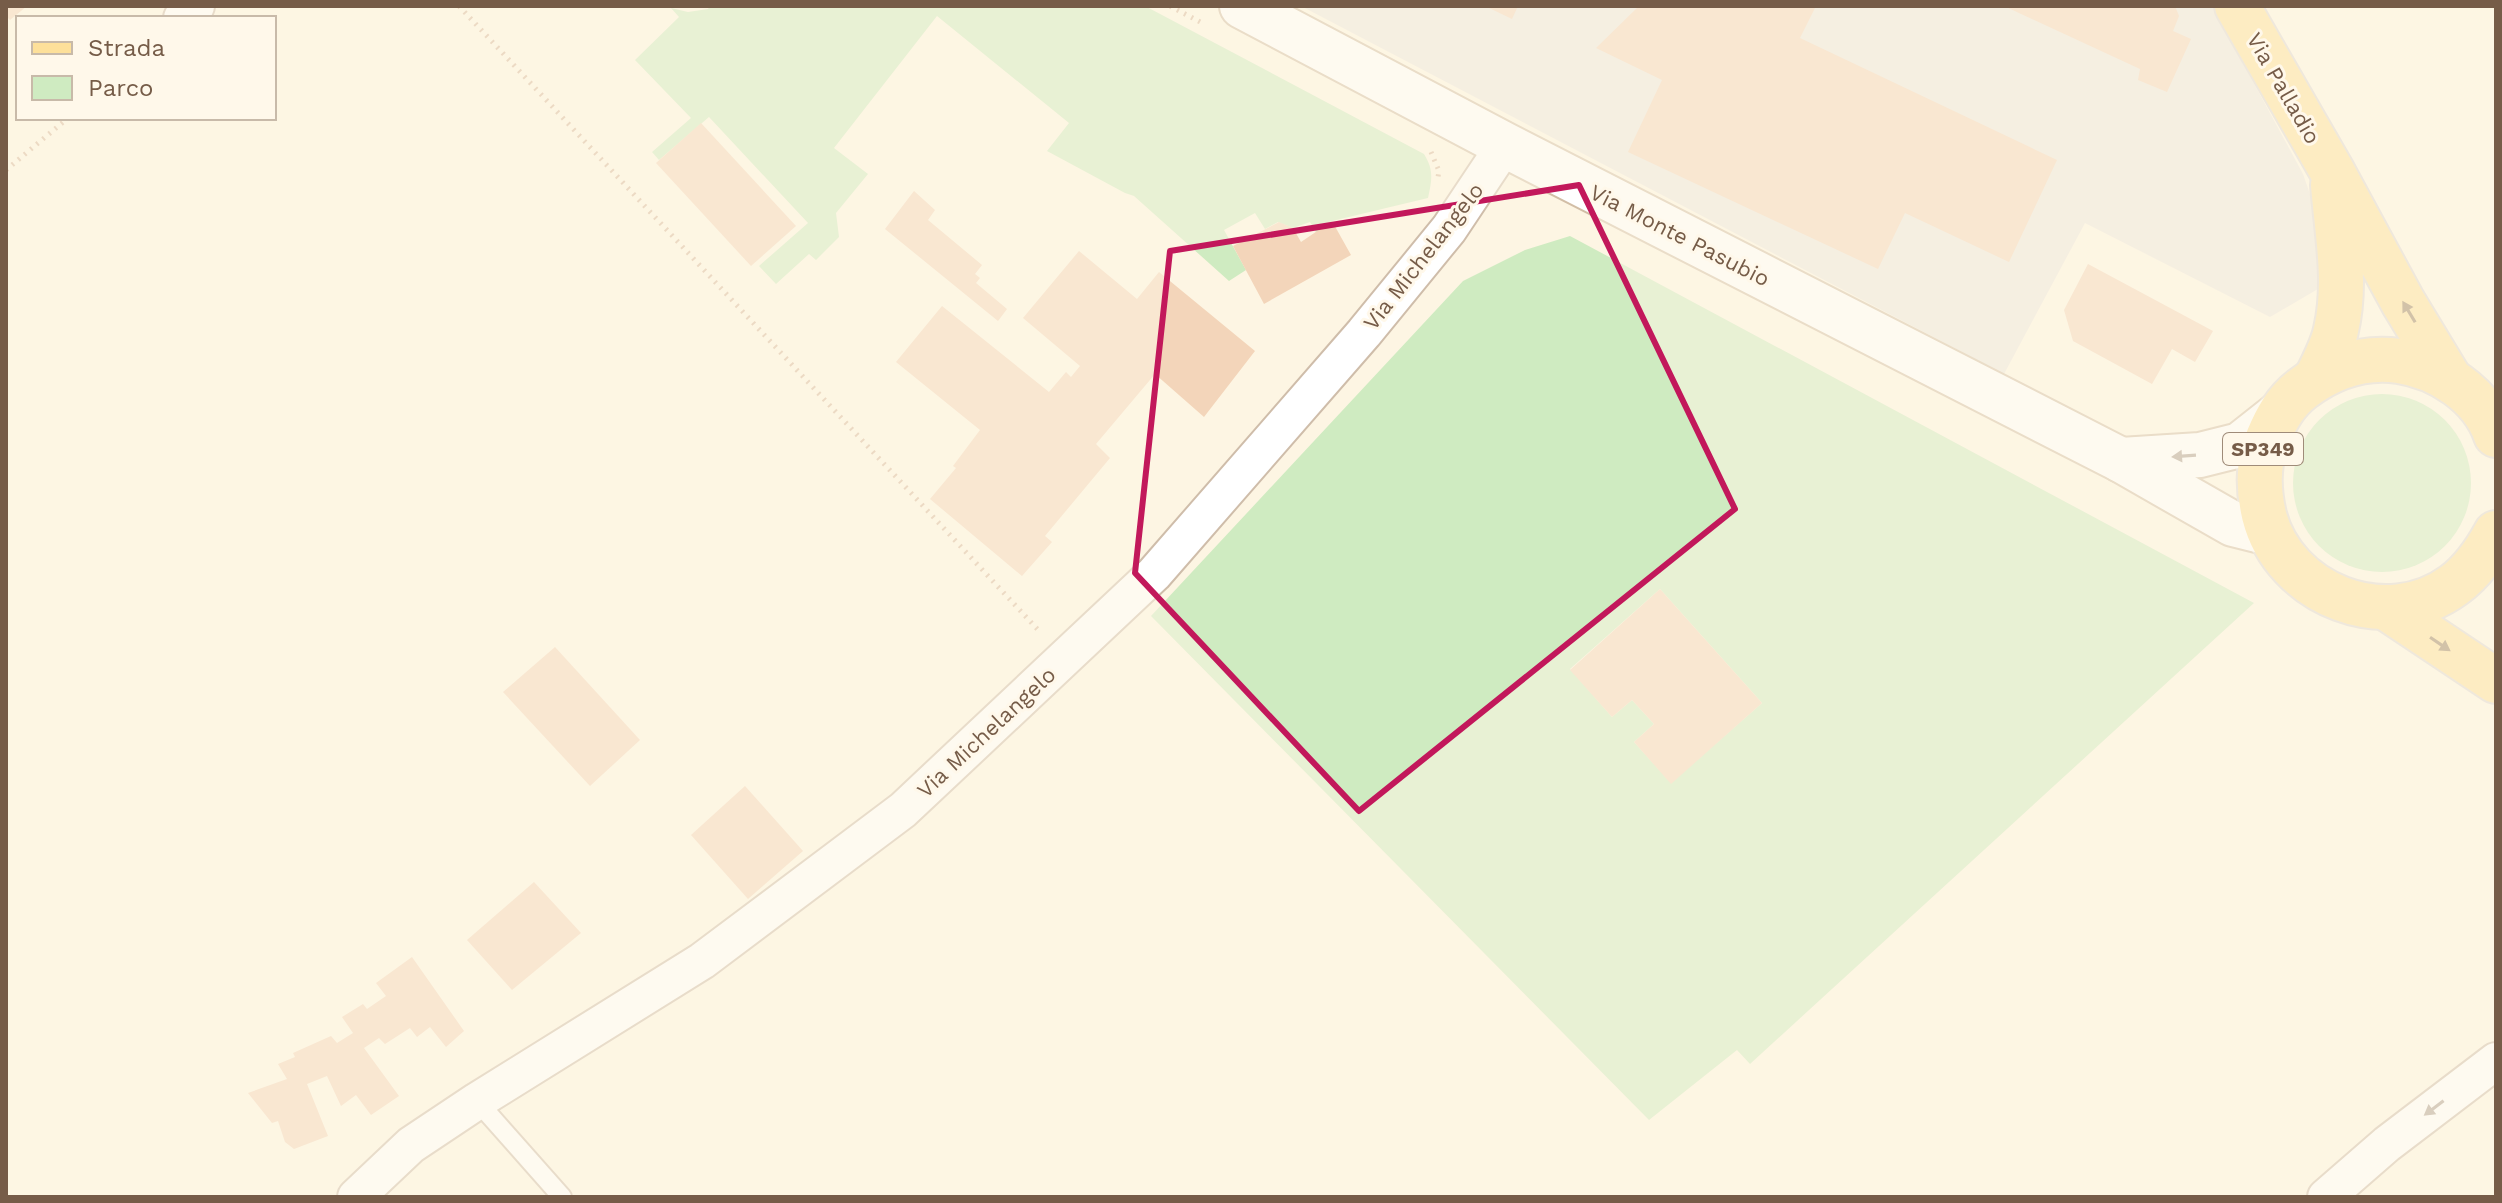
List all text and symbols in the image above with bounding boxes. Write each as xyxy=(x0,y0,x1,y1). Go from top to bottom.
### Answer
legend xyxy=(16,16,276,120)
street label: Via Palladio xyxy=(2242,28,2325,148)
text: Strada xyxy=(88,34,165,62)
text: Parco xyxy=(88,74,153,102)
street label: Via Michelangelo xyxy=(1358,178,1489,335)
street label: Via Monte Pasubio xyxy=(1586,179,1774,292)
one-way arrow xyxy=(2402,301,2416,323)
road number: SP349 xyxy=(2223,433,2303,465)
one-way arrow xyxy=(2171,450,2196,463)
one-way arrow xyxy=(2430,637,2451,652)
street label: Via Michelangelo xyxy=(912,662,1061,803)
one-way arrow xyxy=(2424,1099,2444,1115)

